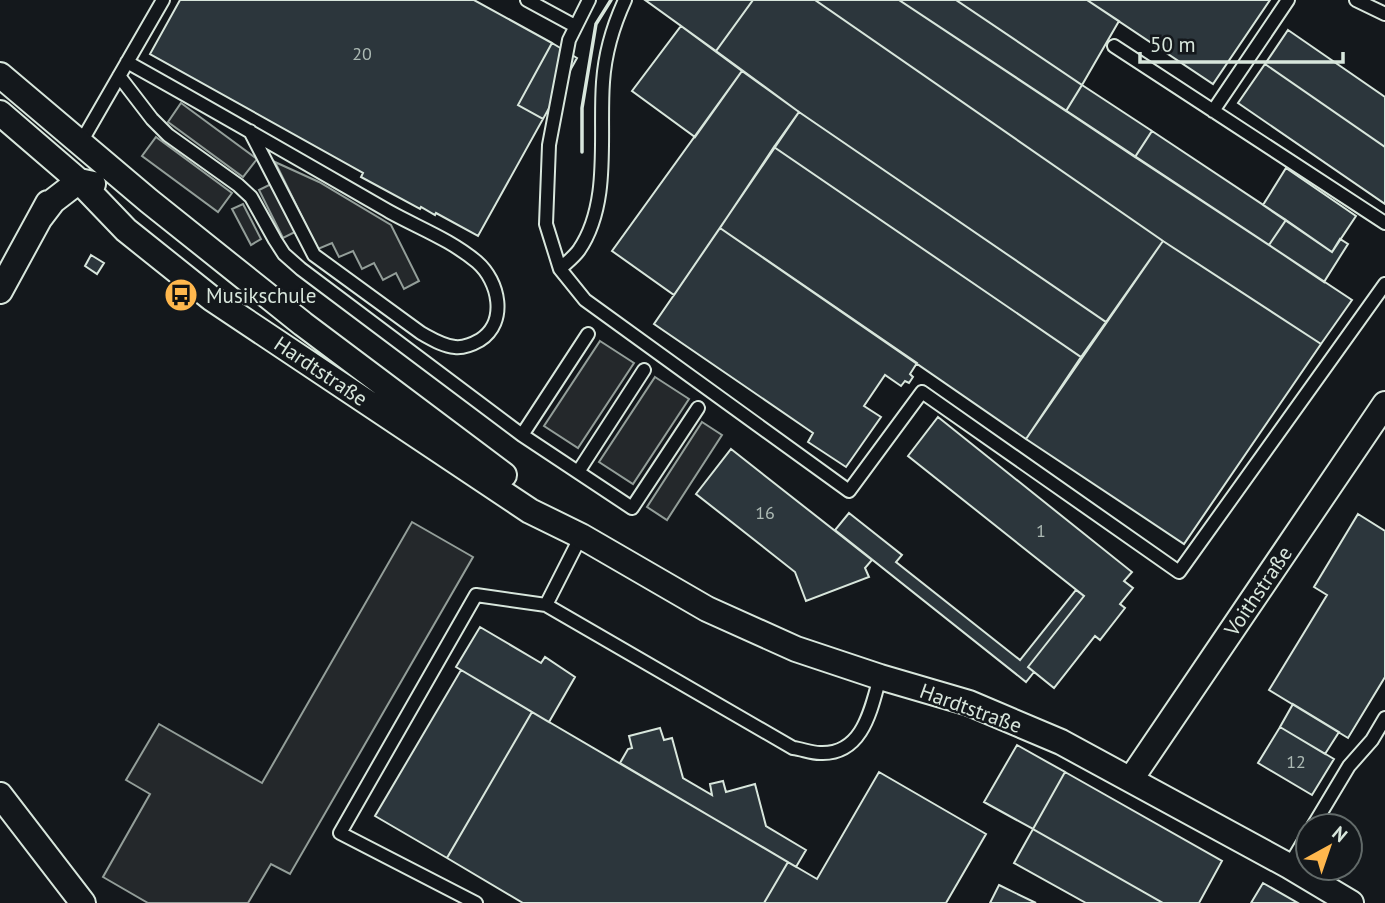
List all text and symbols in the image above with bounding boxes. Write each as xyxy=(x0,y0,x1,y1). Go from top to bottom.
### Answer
scale bar xyxy=(1140,21,1343,65)
text: 50 m xyxy=(1150,31,1196,58)
house number: 20 xyxy=(352,42,372,65)
bus stop icon: Musikschule xyxy=(162,276,200,314)
place label: Musikschule xyxy=(206,282,316,309)
street label: Hardtstraße xyxy=(269,330,373,412)
house number: 16 xyxy=(755,501,775,524)
house number: 1 xyxy=(1036,519,1046,542)
street label: Voithstraße xyxy=(1217,541,1298,642)
street label: Hardtstraße xyxy=(916,677,1026,739)
house number: 12 xyxy=(1286,750,1306,773)
north arrow xyxy=(1294,812,1364,882)
text: N xyxy=(1327,821,1352,847)

